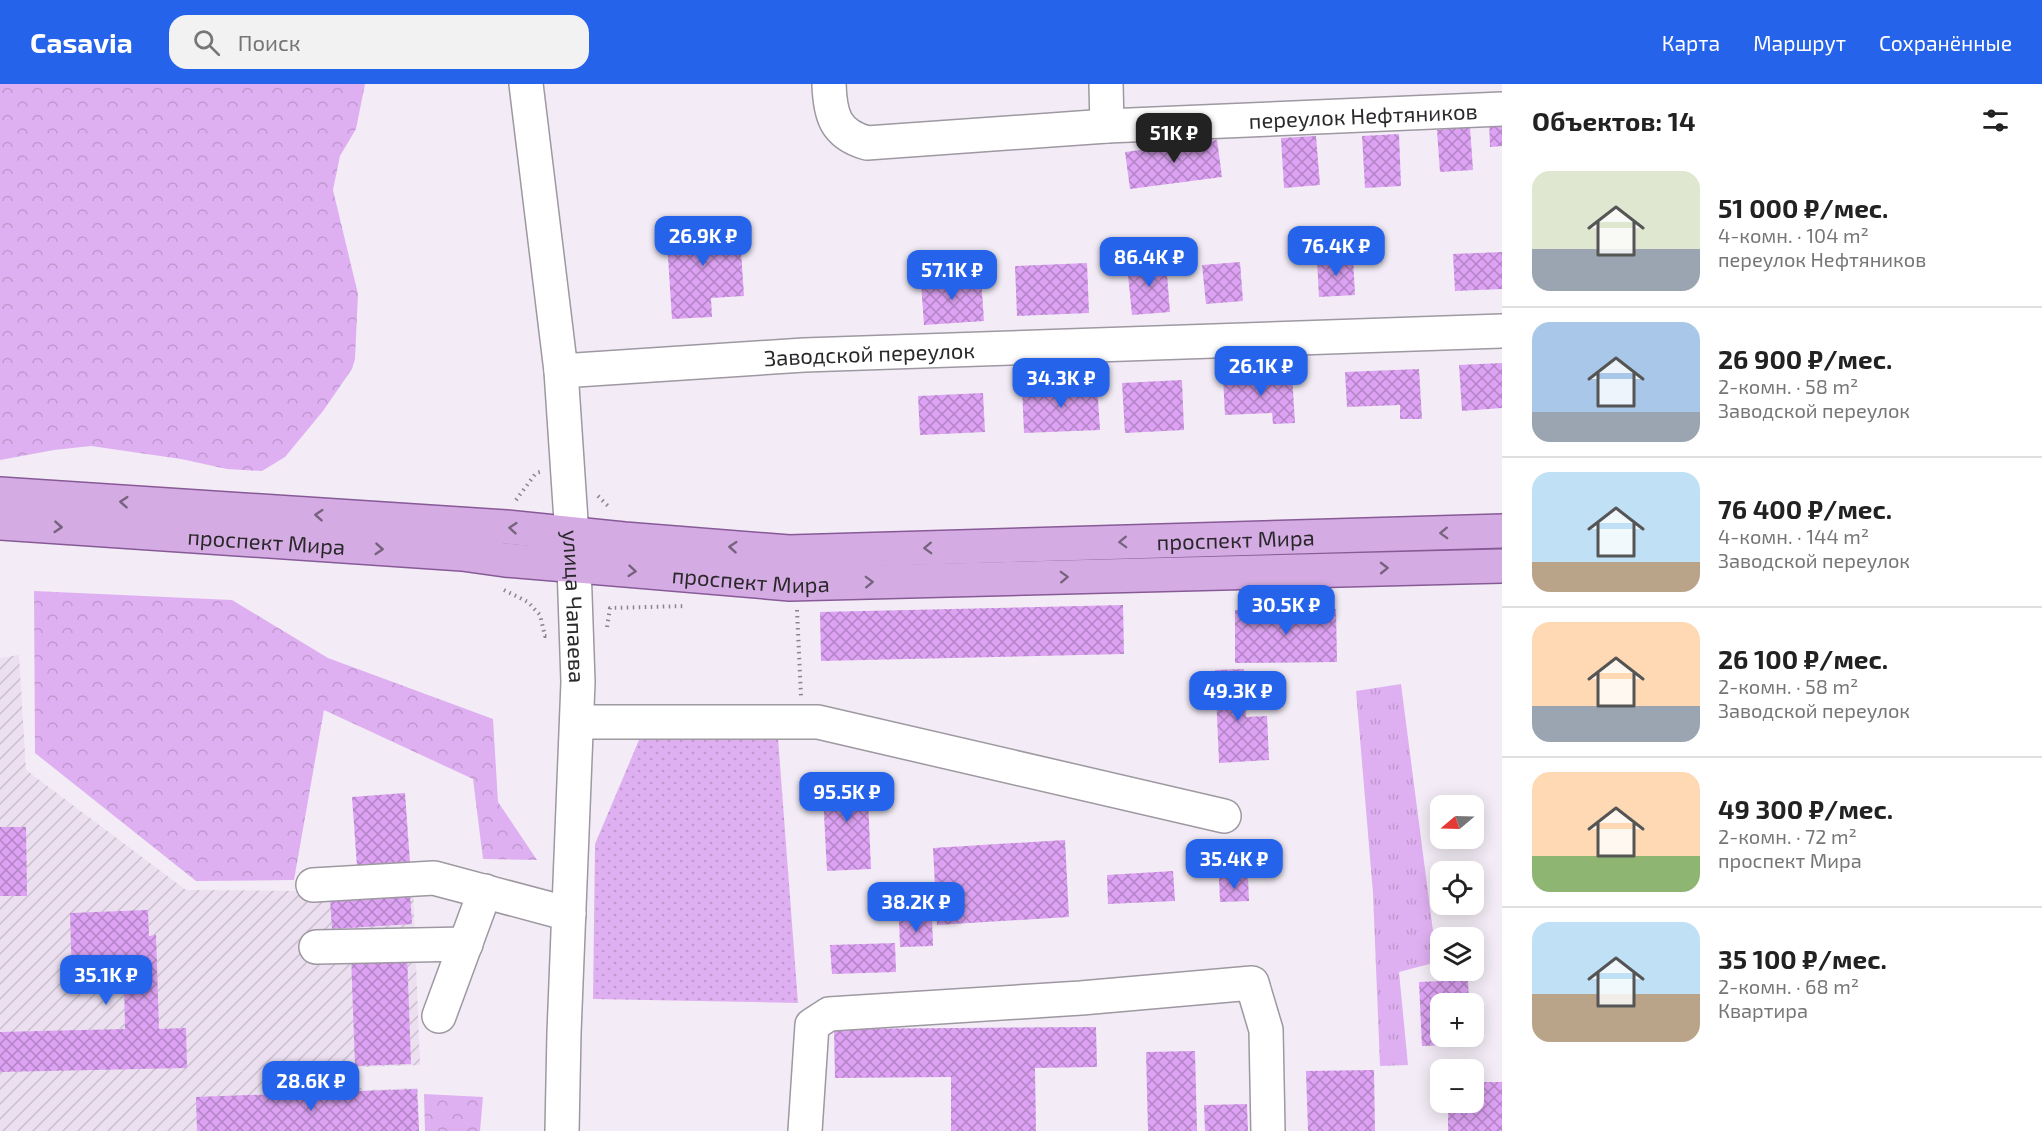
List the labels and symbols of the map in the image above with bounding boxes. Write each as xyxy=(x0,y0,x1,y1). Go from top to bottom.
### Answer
street label: переулок Нефтяников xyxy=(1248,97,1478,133)
pin: 51K ₽ xyxy=(1132,113,1216,164)
pin: 26.9K ₽ xyxy=(648,216,758,267)
pin: 76.4K ₽ xyxy=(1281,226,1391,277)
pin: 86.4K ₽ xyxy=(1094,237,1204,288)
pin: 57.1K ₽ xyxy=(897,250,1007,301)
street label: Заводской переулок xyxy=(763,336,976,371)
pin: 26.1K ₽ xyxy=(1206,346,1316,397)
pin: 34.3K ₽ xyxy=(1006,358,1116,409)
one-way arrow xyxy=(120,495,129,508)
one-way arrow xyxy=(314,508,323,521)
one-way arrow xyxy=(54,520,63,533)
one-way arrow xyxy=(509,522,518,535)
street label: проспект Мира xyxy=(187,523,346,559)
street label: проспект Мира xyxy=(1156,524,1315,554)
one-way arrow xyxy=(1439,527,1448,539)
street label: улица Чапаева xyxy=(558,529,591,684)
one-way arrow xyxy=(1118,536,1127,548)
one-way arrow xyxy=(728,541,737,554)
one-way arrow xyxy=(923,541,932,554)
one-way arrow xyxy=(374,542,383,555)
street label: проспект Мира xyxy=(671,561,830,597)
one-way arrow xyxy=(1380,562,1389,574)
one-way arrow xyxy=(628,564,637,577)
one-way arrow xyxy=(1059,570,1068,583)
one-way arrow xyxy=(864,576,873,588)
pin: 30.5K ₽ xyxy=(1231,585,1341,636)
pin: 49.3K ₽ xyxy=(1183,671,1293,722)
pin: 95.5K ₽ xyxy=(792,772,902,823)
north arrow xyxy=(1430,795,1484,849)
pin: 35.4K ₽ xyxy=(1179,839,1289,890)
pin: 38.2K ₽ xyxy=(861,882,971,933)
pin: 35.1K ₽ xyxy=(51,955,161,1006)
pin: 28.6K ₽ xyxy=(256,1061,366,1112)

